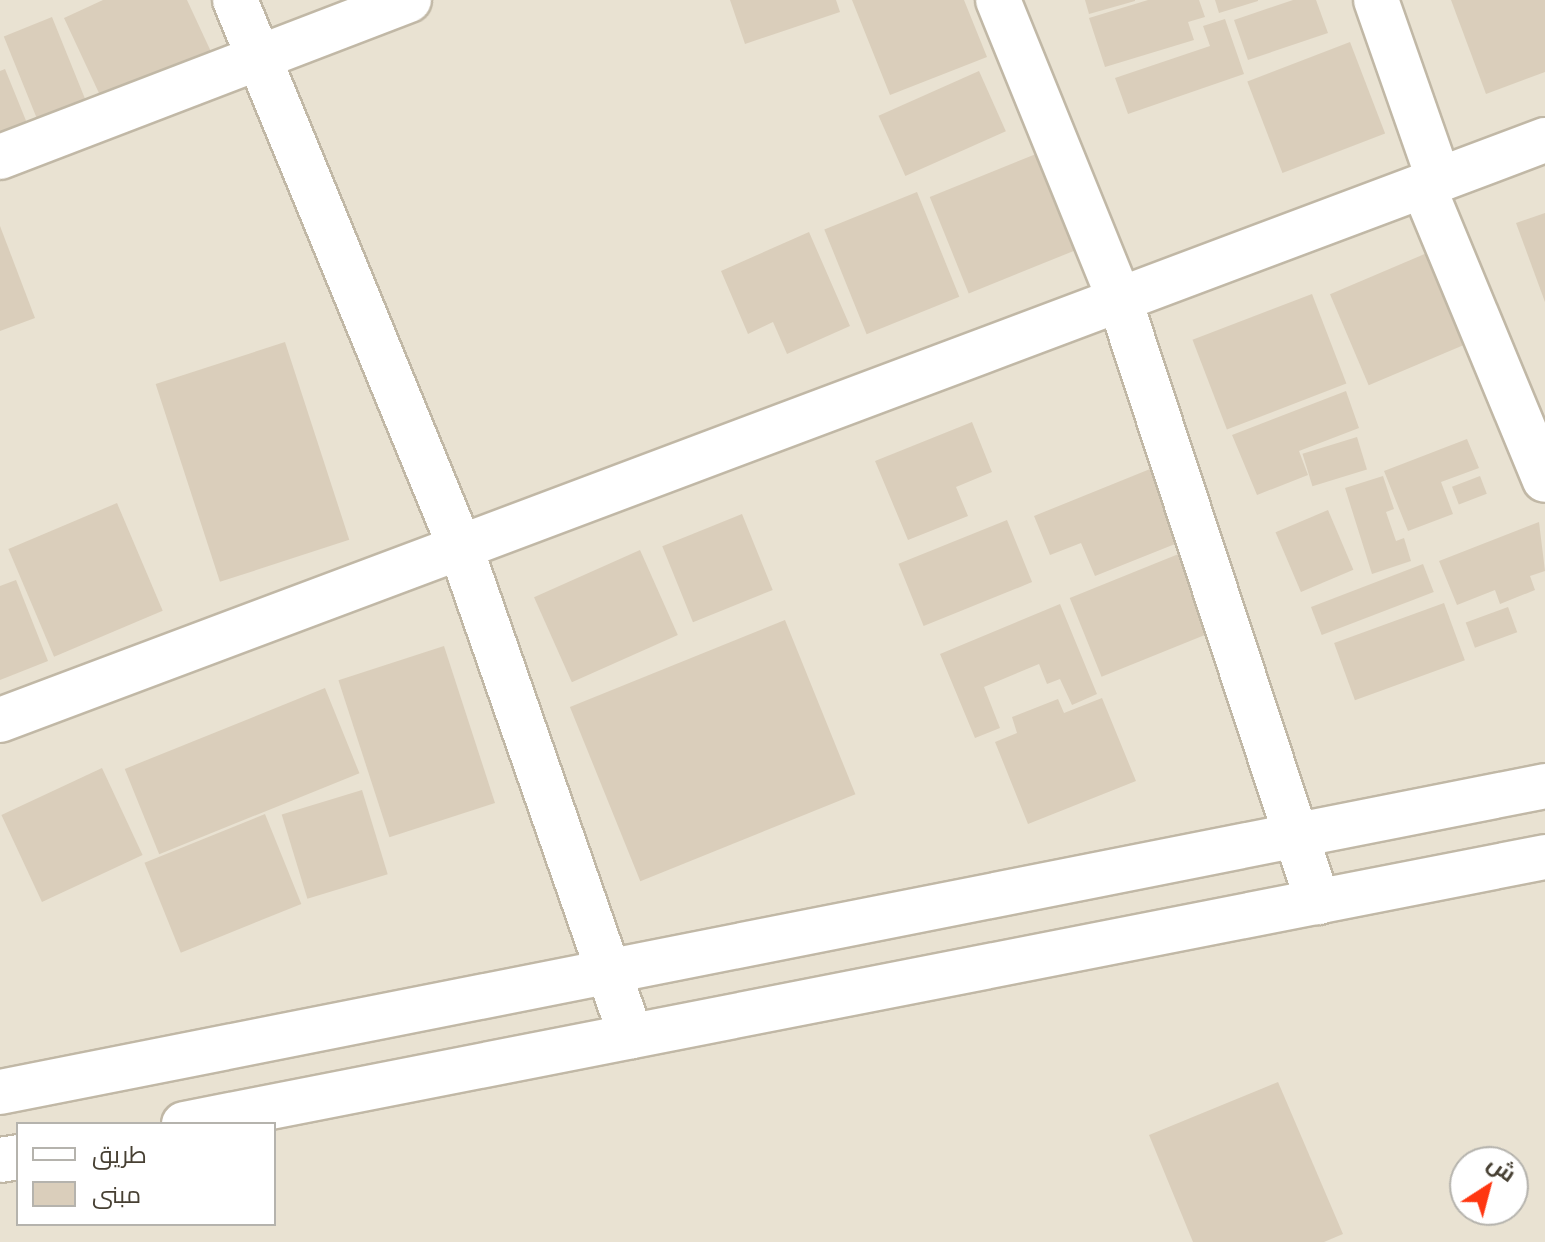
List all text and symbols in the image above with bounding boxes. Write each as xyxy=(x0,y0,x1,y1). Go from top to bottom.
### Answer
legend xyxy=(16,1122,276,1226)
text: طريق xyxy=(92,1139,147,1168)
north arrow xyxy=(1449,1146,1529,1226)
text: ش xyxy=(1483,1149,1522,1187)
text: مبنى xyxy=(92,1179,141,1208)

